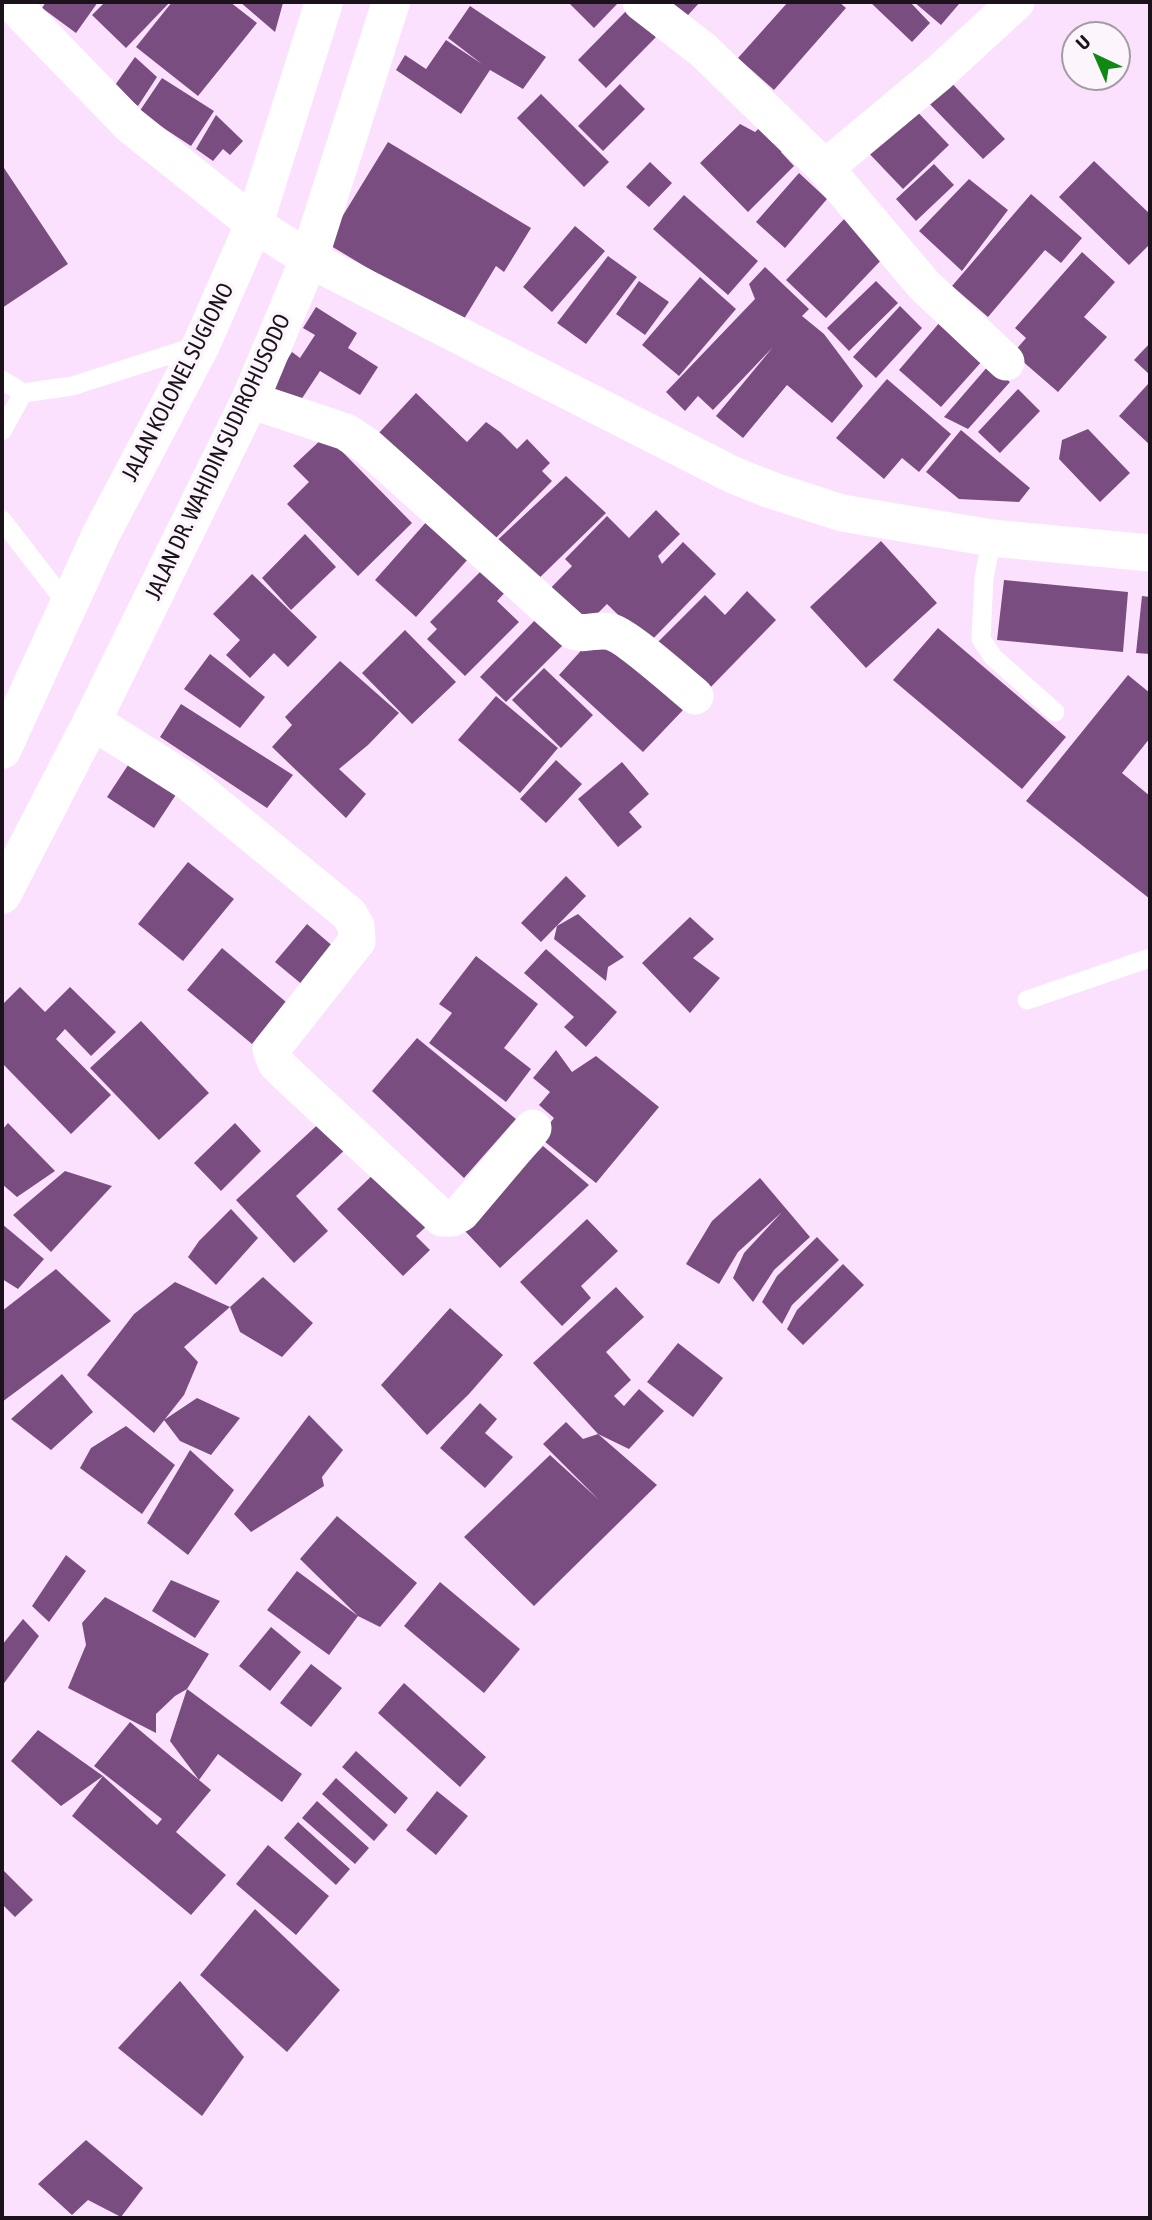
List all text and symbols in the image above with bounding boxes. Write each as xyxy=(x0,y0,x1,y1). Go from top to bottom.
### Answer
north arrow xyxy=(1061,21,1131,91)
text: U xyxy=(1071,31,1094,54)
street label: JALAN KOLONEL SUGIONO xyxy=(116,278,240,486)
street label: JALAN DR. WAHIDIN SUDIROHUSODO xyxy=(139,310,297,604)

